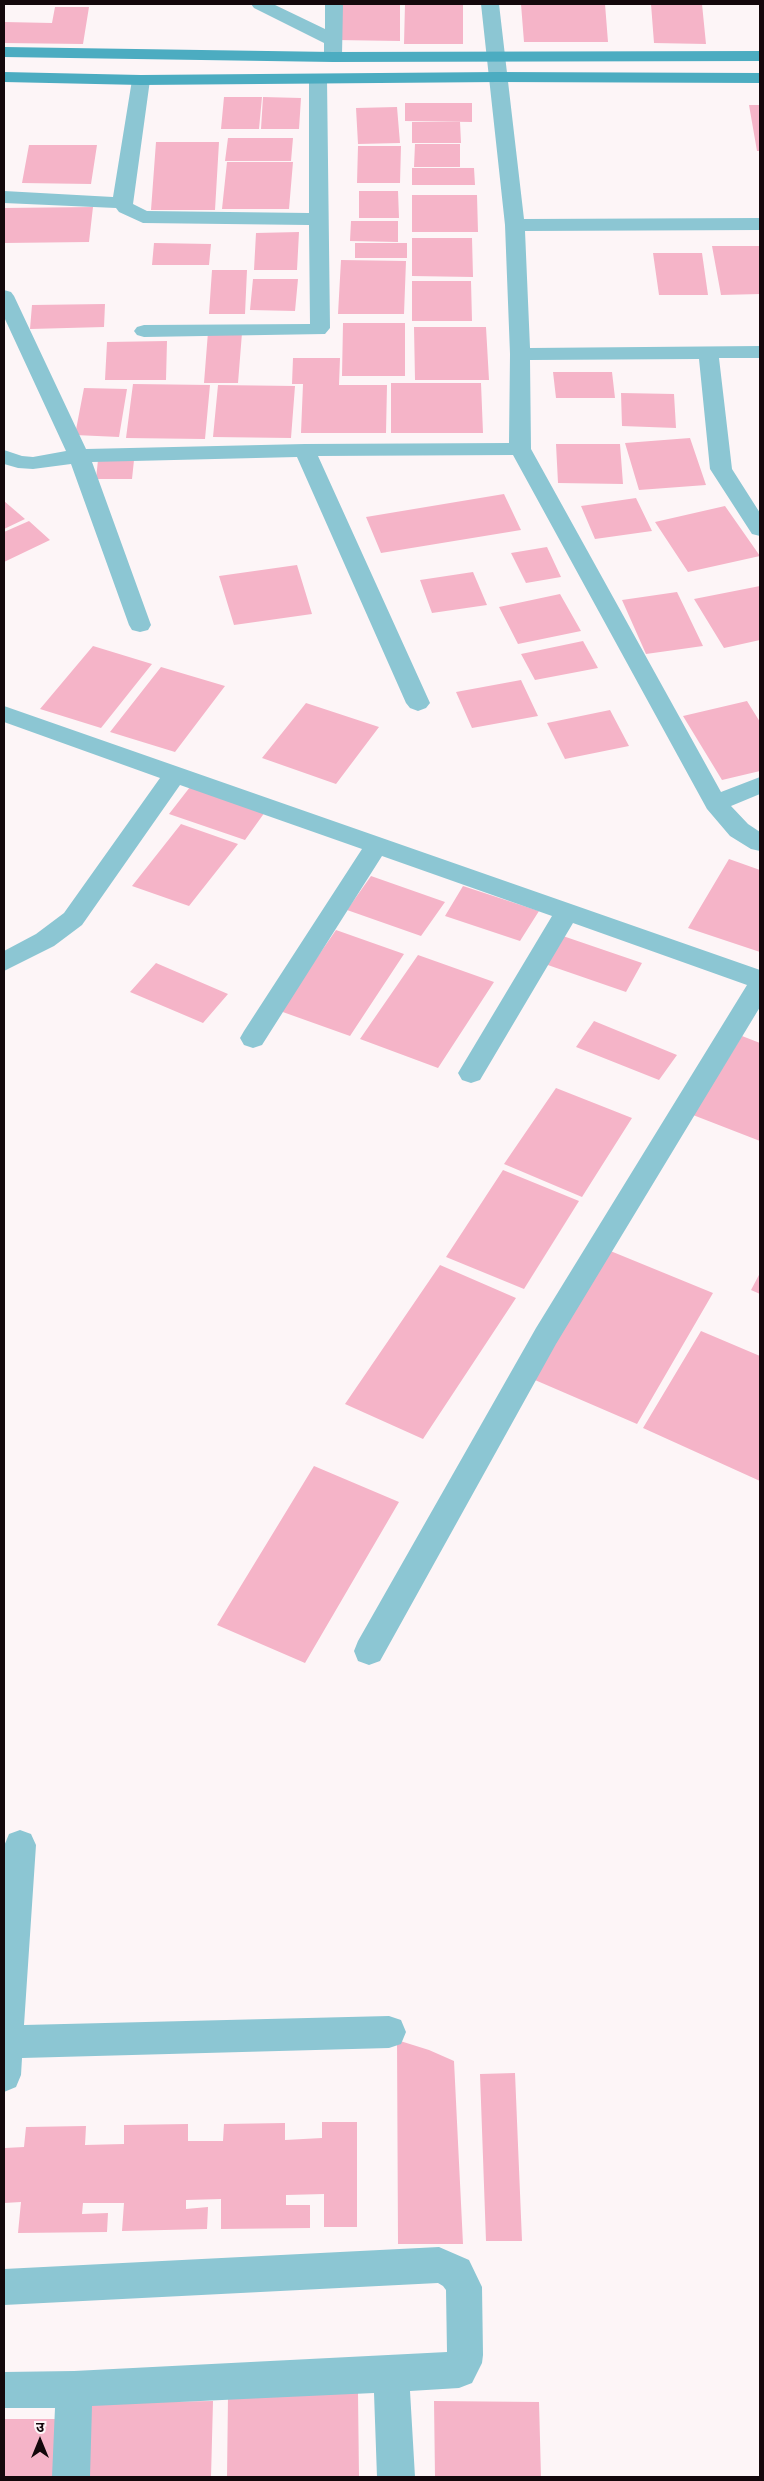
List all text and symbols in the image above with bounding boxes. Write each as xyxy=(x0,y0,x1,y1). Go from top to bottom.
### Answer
north arrow xyxy=(15,2416,65,2466)
text: उ xyxy=(36,2416,44,2436)

